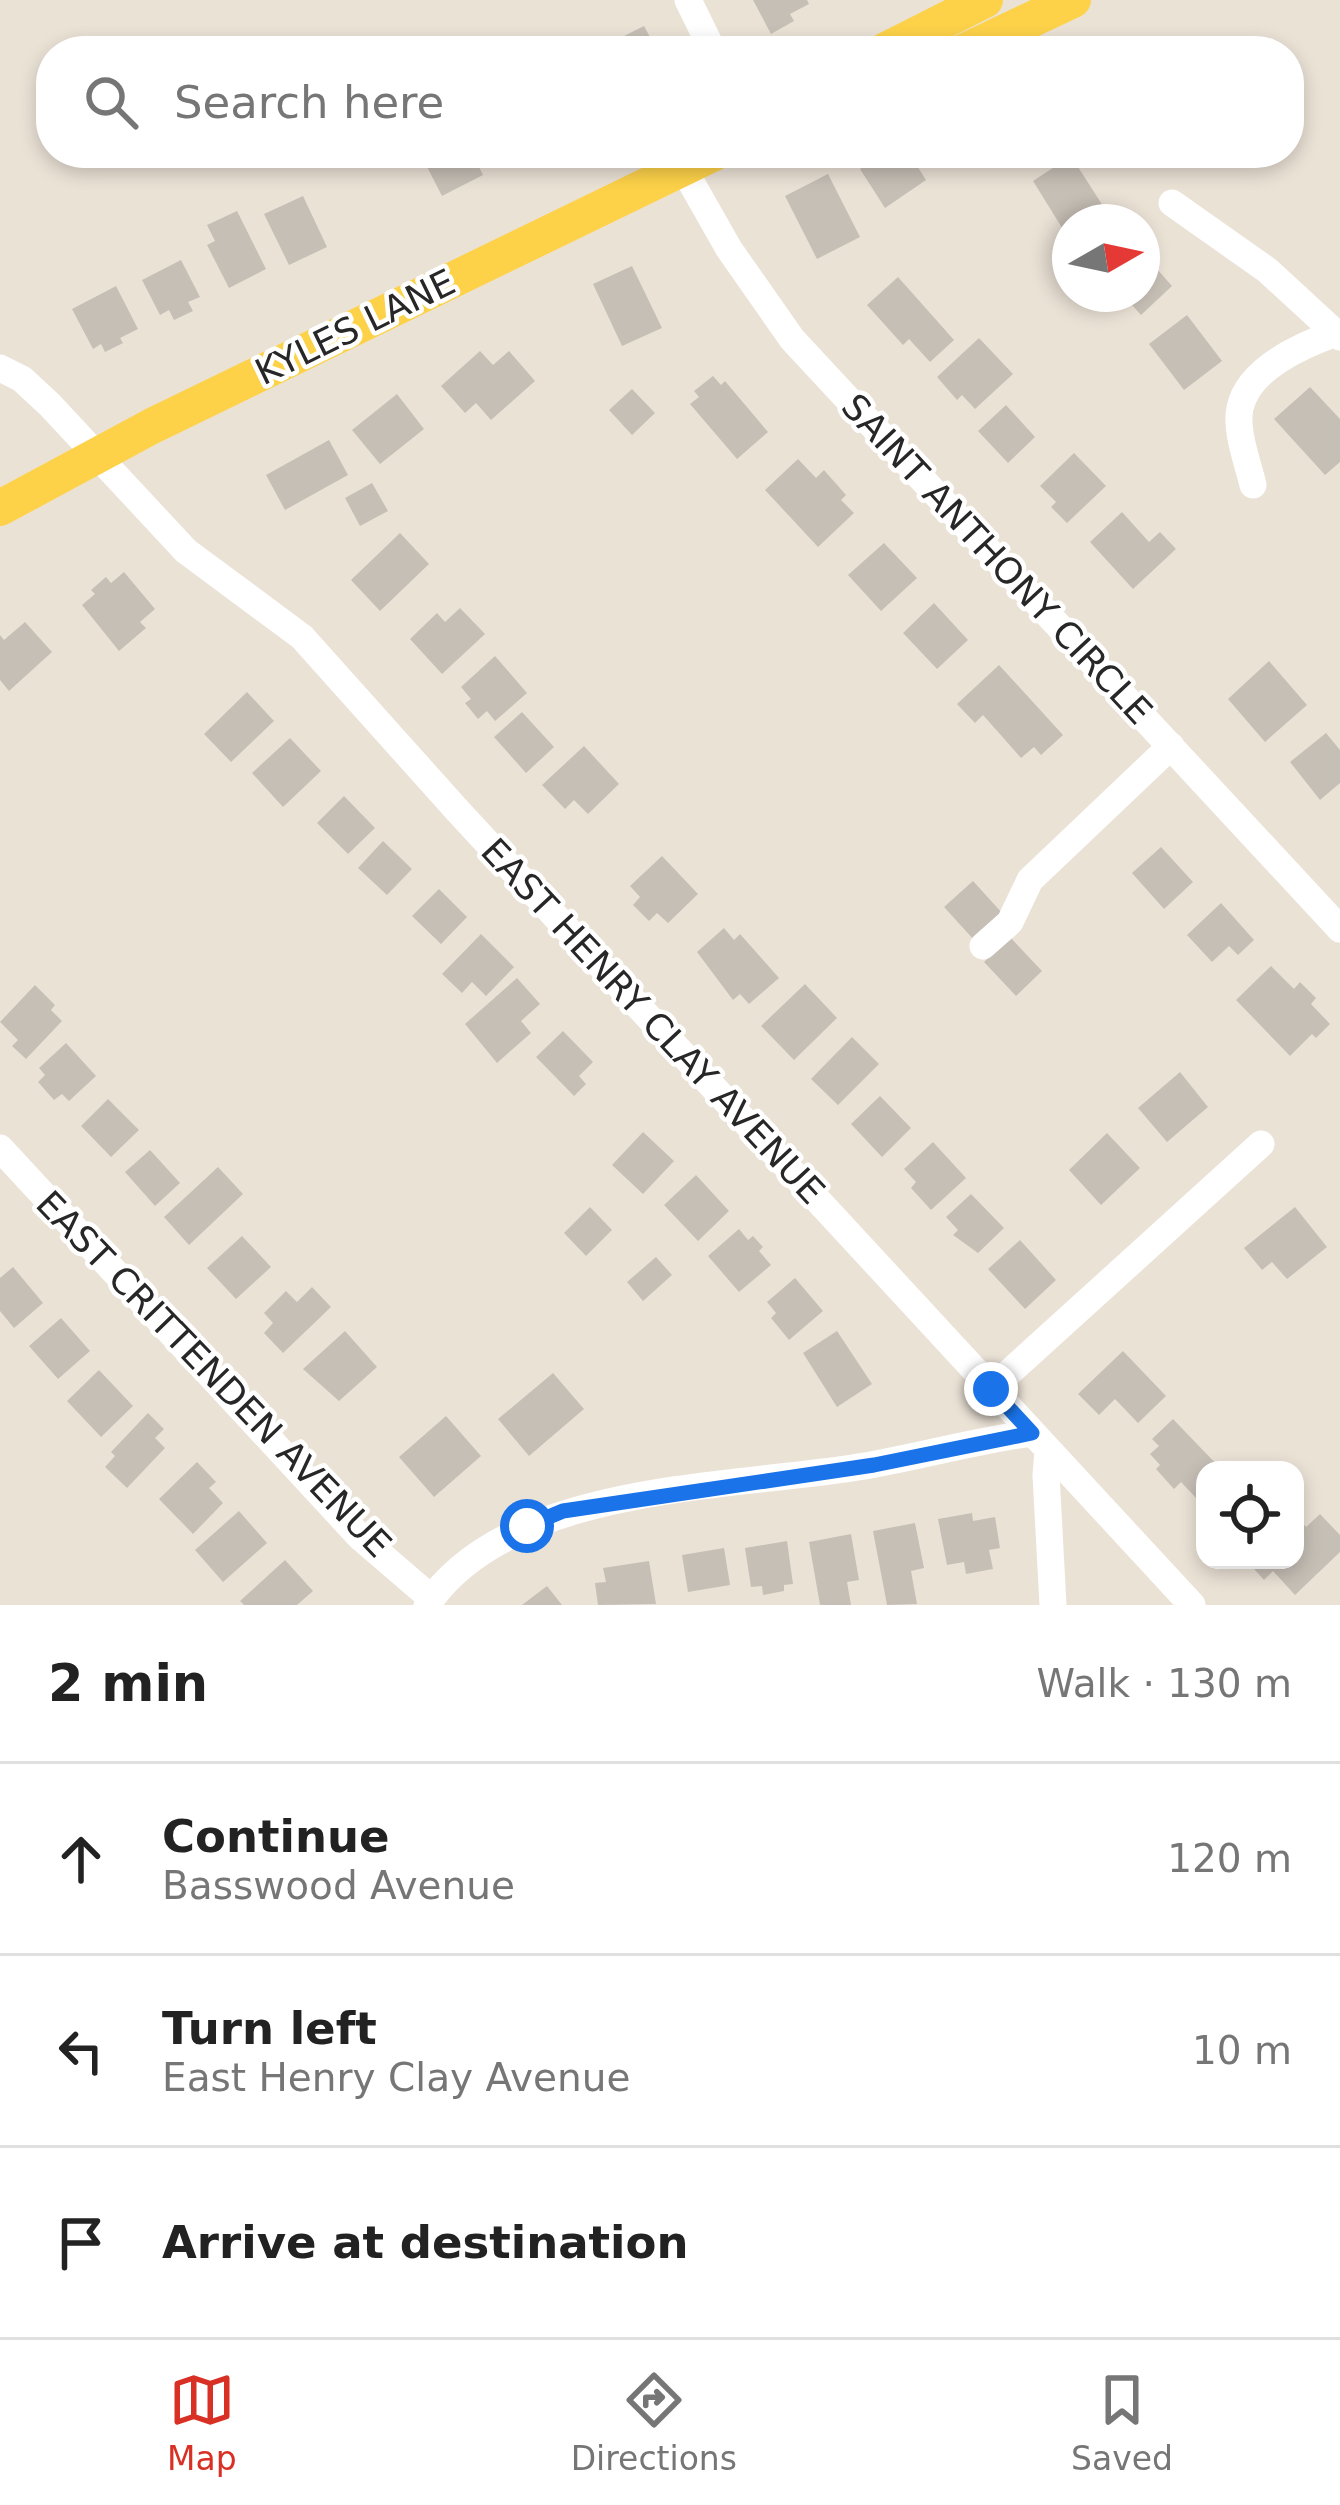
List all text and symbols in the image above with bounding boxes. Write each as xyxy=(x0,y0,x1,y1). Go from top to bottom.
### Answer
search box xyxy=(36,36,1304,168)
icon: search xyxy=(78,69,144,135)
text: Search here xyxy=(174,76,444,129)
north arrow xyxy=(1052,204,1160,312)
street label: KYLES LANE xyxy=(249,261,461,393)
street label: SAINT ANTHONY CIRCLE xyxy=(834,386,1160,732)
street label: EAST HENRY CLAY AVENUE xyxy=(473,830,833,1212)
street label: EAST CRITTENDEN AVENUE xyxy=(28,1183,400,1565)
route end xyxy=(964,1362,1018,1416)
map controls xyxy=(1196,1461,1304,1569)
button: locate xyxy=(1196,1461,1304,1569)
route start xyxy=(500,1499,554,1553)
text: 2 min xyxy=(48,1654,208,1713)
text: Walk · 130 m xyxy=(1037,1661,1292,1706)
text: Continue xyxy=(162,1810,390,1863)
icon: ahead xyxy=(48,1826,114,1892)
text: 120 m xyxy=(1167,1836,1292,1881)
text: Basswood Avenue xyxy=(162,1863,515,1908)
text: Turn left xyxy=(162,2002,377,2055)
icon: left xyxy=(48,2018,114,2084)
text: 10 m xyxy=(1192,2028,1292,2073)
text: East Henry Clay Avenue xyxy=(162,2055,630,2100)
icon: arrive xyxy=(48,2210,114,2276)
text: Arrive at destination xyxy=(162,2216,688,2269)
tab: Map xyxy=(167,2367,237,2478)
tab: Directions xyxy=(571,2367,737,2478)
tab: Saved xyxy=(1071,2367,1173,2478)

